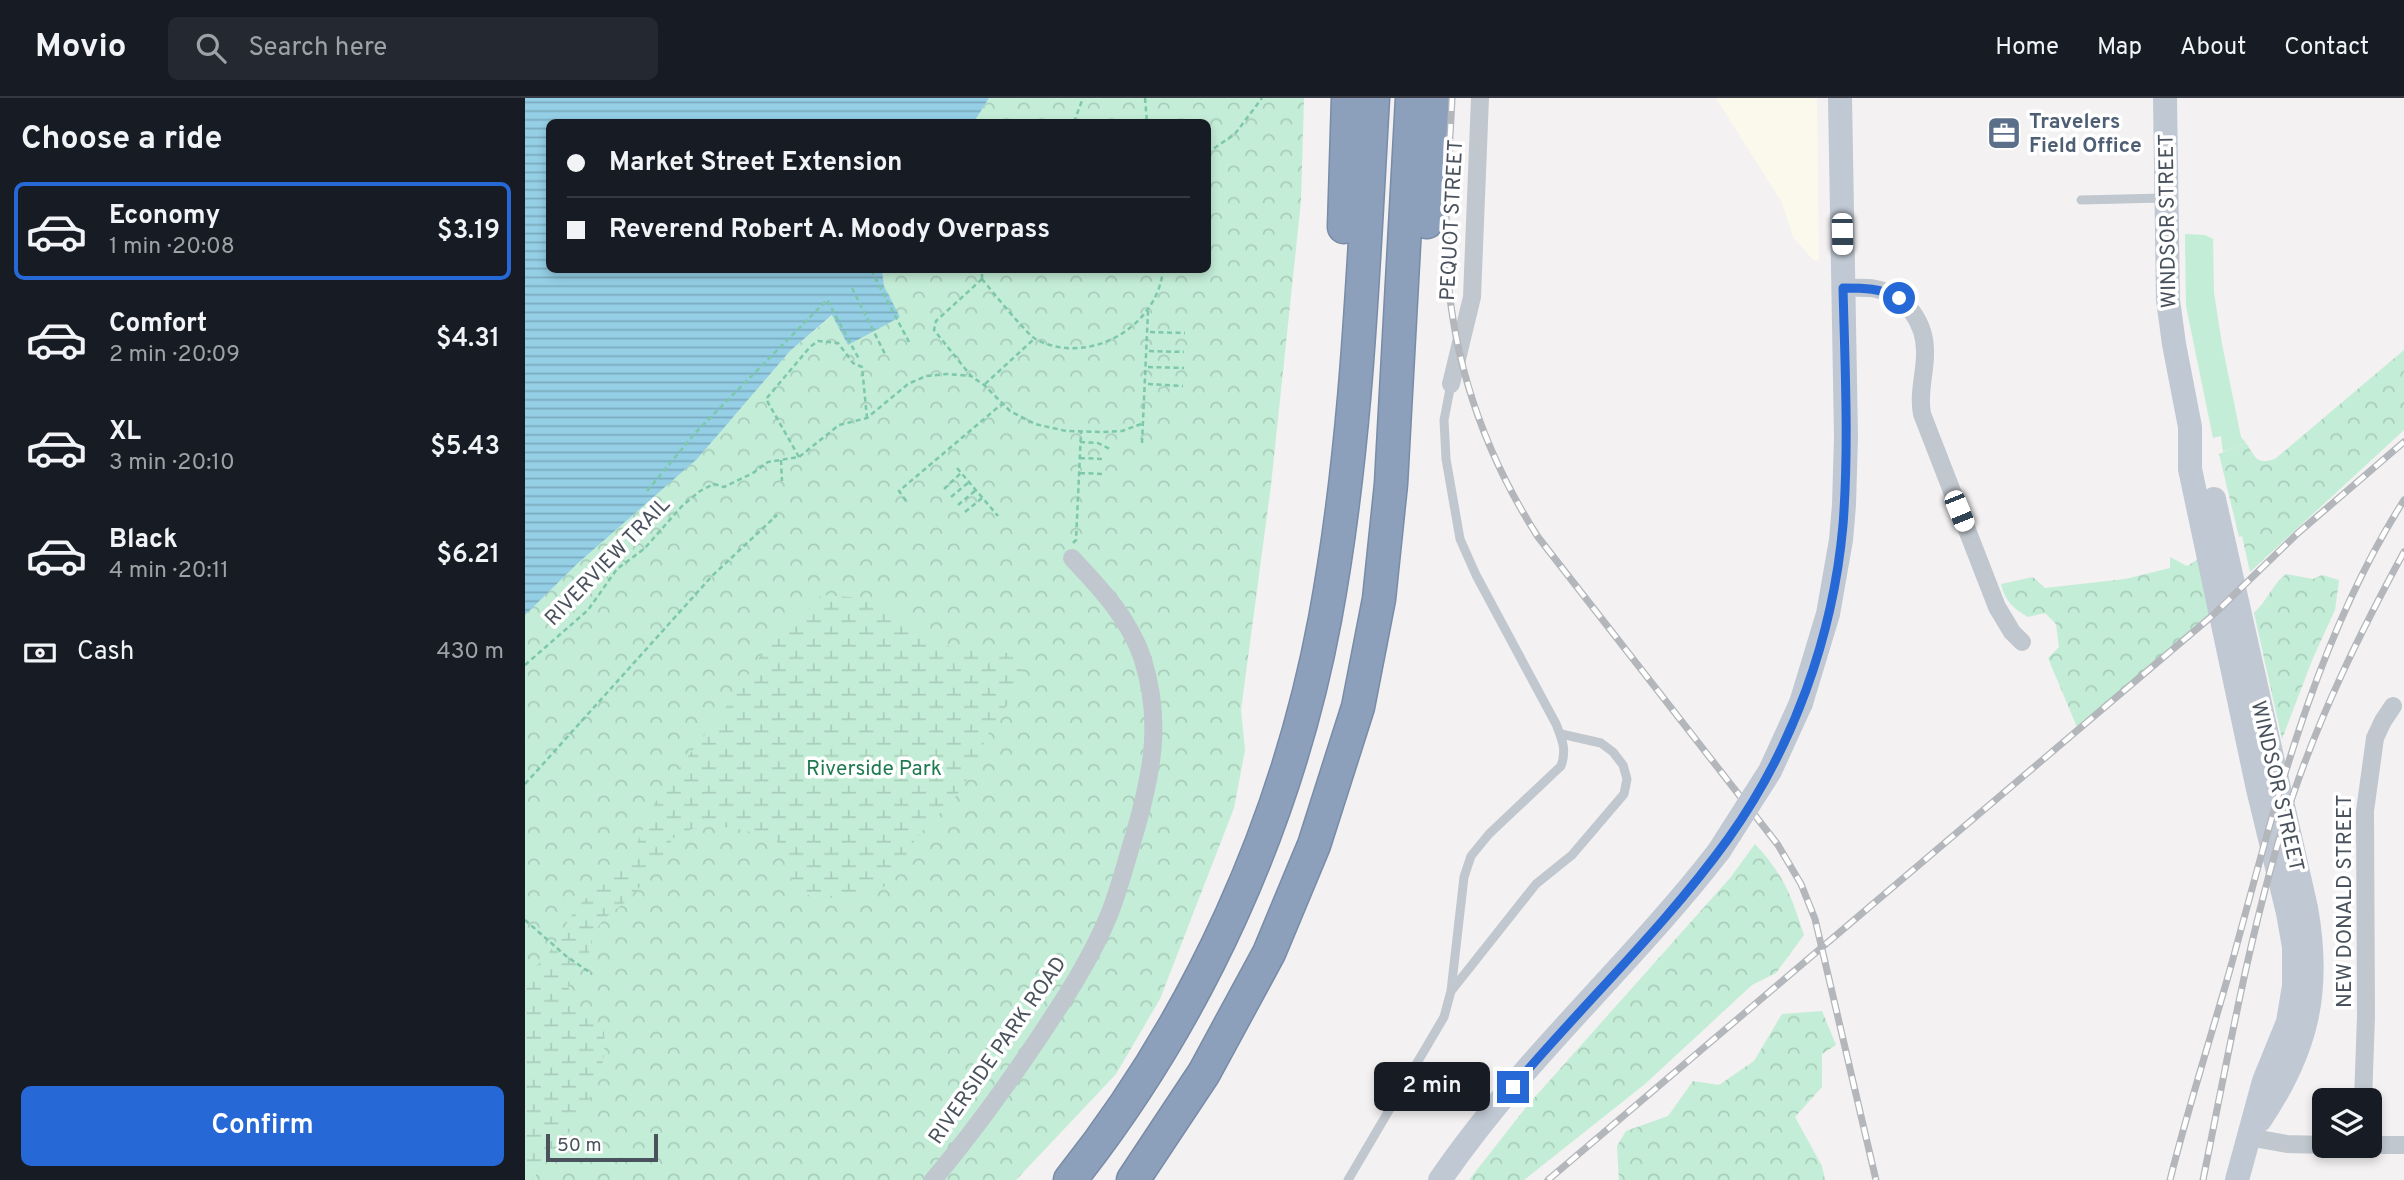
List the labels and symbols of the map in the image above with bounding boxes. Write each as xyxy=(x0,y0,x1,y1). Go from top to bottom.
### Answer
place label: Travelers Field Office xyxy=(2029,109,2142,160)
office icon: Travelers Field Office xyxy=(1985,114,2023,152)
street label: WINDSOR STREET xyxy=(2153,133,2184,309)
street label: PEQUOT STREET xyxy=(1435,139,1470,301)
car xyxy=(1832,213,1853,255)
route start xyxy=(1883,282,1915,314)
car xyxy=(1942,488,1977,534)
street label: RIVERVIEW TRAIL xyxy=(540,492,677,632)
street label: WINDSOR STREET xyxy=(2244,698,2309,874)
park label: Riverside Park xyxy=(806,756,942,783)
street label: NEW DONALD STREET xyxy=(2332,794,2359,1008)
street label: RIVERSIDE PARK ROAD xyxy=(923,952,1073,1150)
callout: 2 min xyxy=(1373,1062,1489,1112)
route end xyxy=(1497,1071,1529,1103)
scale bar xyxy=(546,1131,658,1163)

